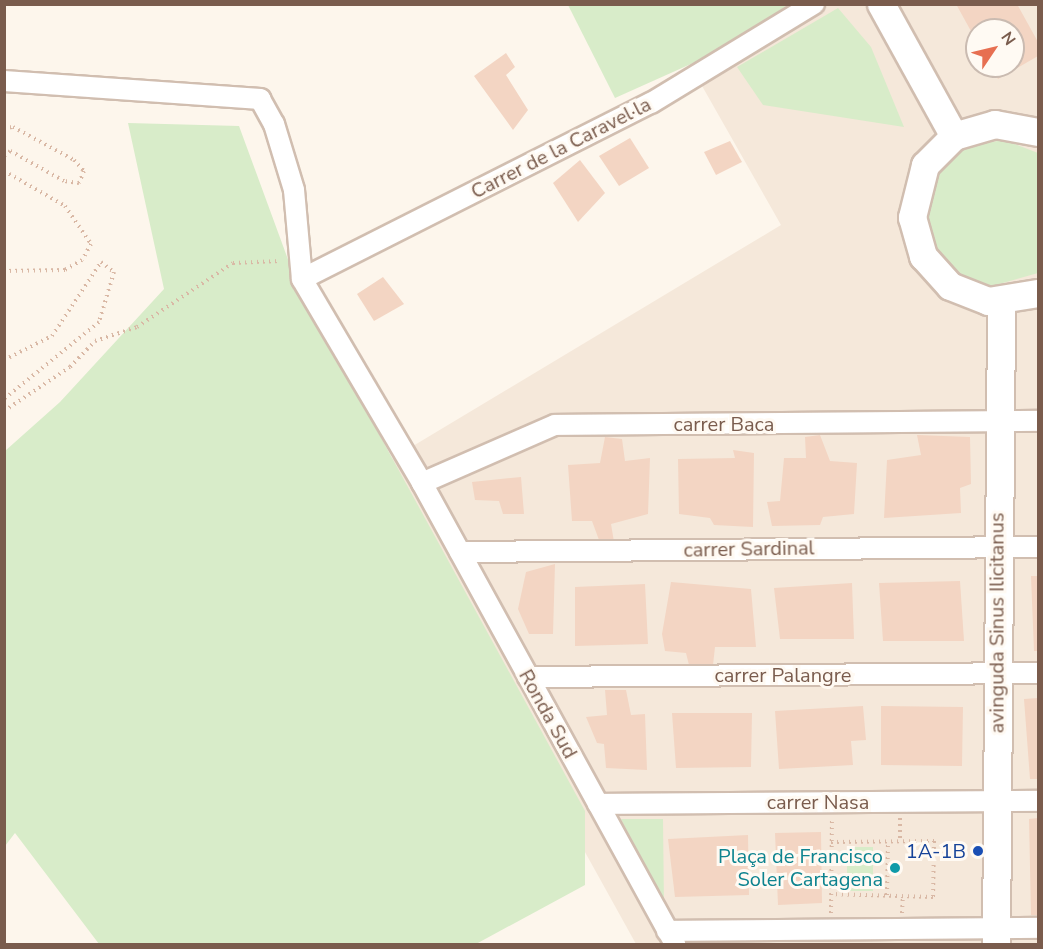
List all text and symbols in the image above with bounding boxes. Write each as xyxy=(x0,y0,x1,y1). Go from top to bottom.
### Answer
north arrow xyxy=(965,18,1025,78)
text: N xyxy=(996,28,1021,50)
street label: Carrer de la Caravel·la xyxy=(467,92,655,204)
street label: carrer Baca xyxy=(674,412,774,436)
street label: avinguda Sinus Ilicitanus xyxy=(985,513,1009,733)
street label: carrer Sardinal xyxy=(683,536,815,562)
street label: carrer Palangre xyxy=(715,663,851,687)
street label: Ronda Sud xyxy=(514,665,582,763)
street label: carrer Nasa xyxy=(767,790,869,814)
place label: 1A-1B xyxy=(906,839,966,863)
place label: Plaça de Francisco Soler Cartagena xyxy=(718,844,883,891)
marker: 1A-1B xyxy=(971,844,985,858)
marker: Plaça de Francisco Soler Cartagena xyxy=(888,861,902,875)

